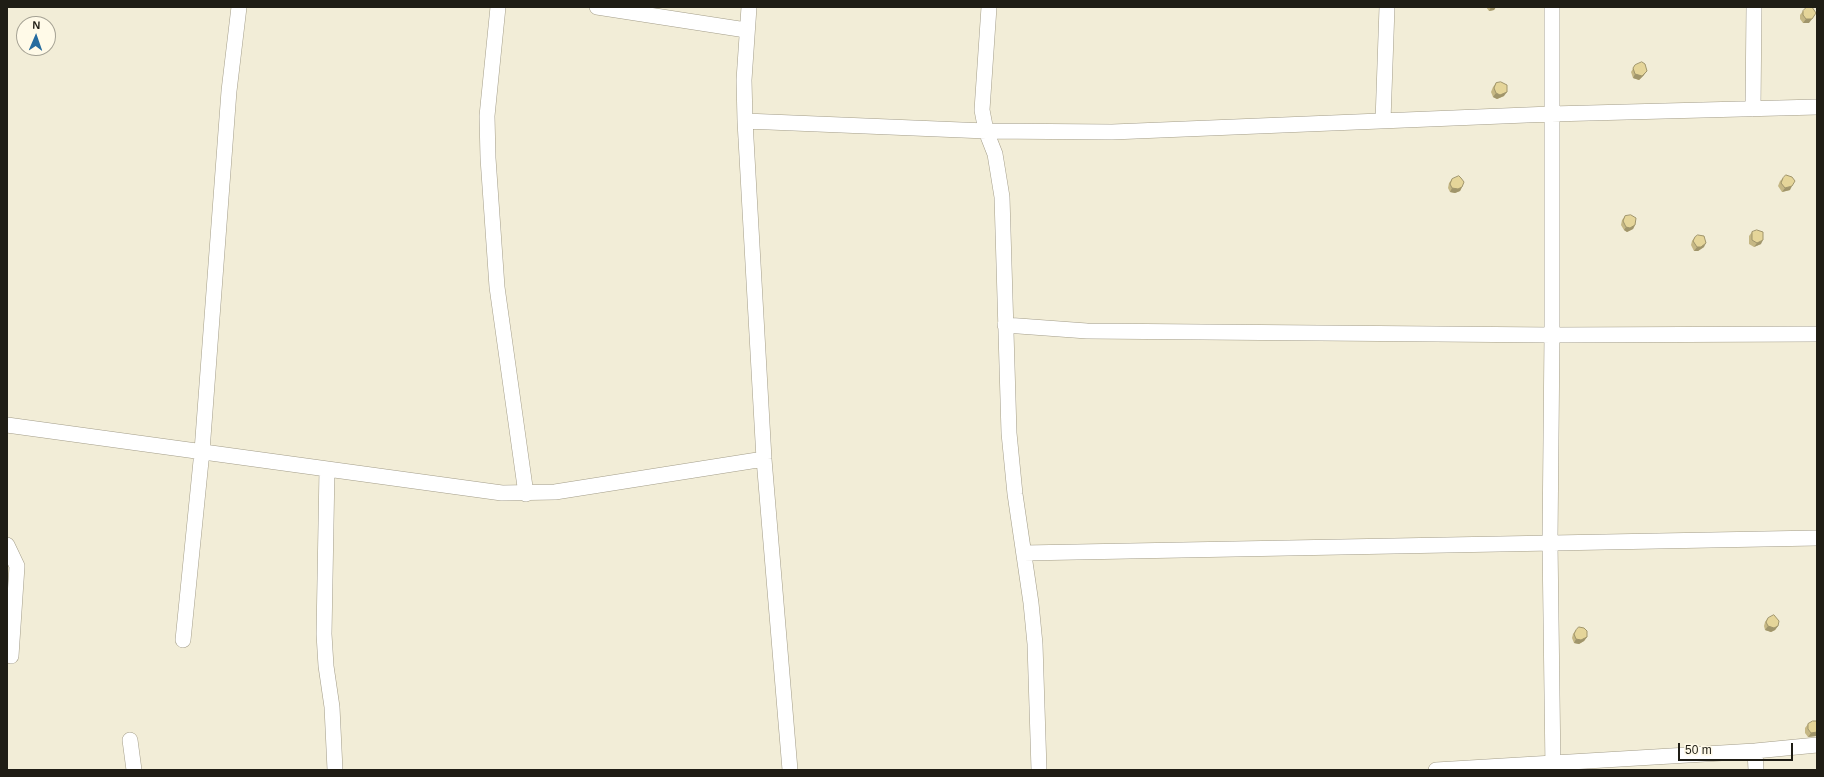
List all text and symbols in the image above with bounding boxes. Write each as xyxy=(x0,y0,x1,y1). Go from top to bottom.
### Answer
north arrow xyxy=(16,16,56,56)
text: N xyxy=(32,19,41,31)
scale bar xyxy=(1680,735,1795,761)
text: 50 m xyxy=(1685,743,1712,757)

